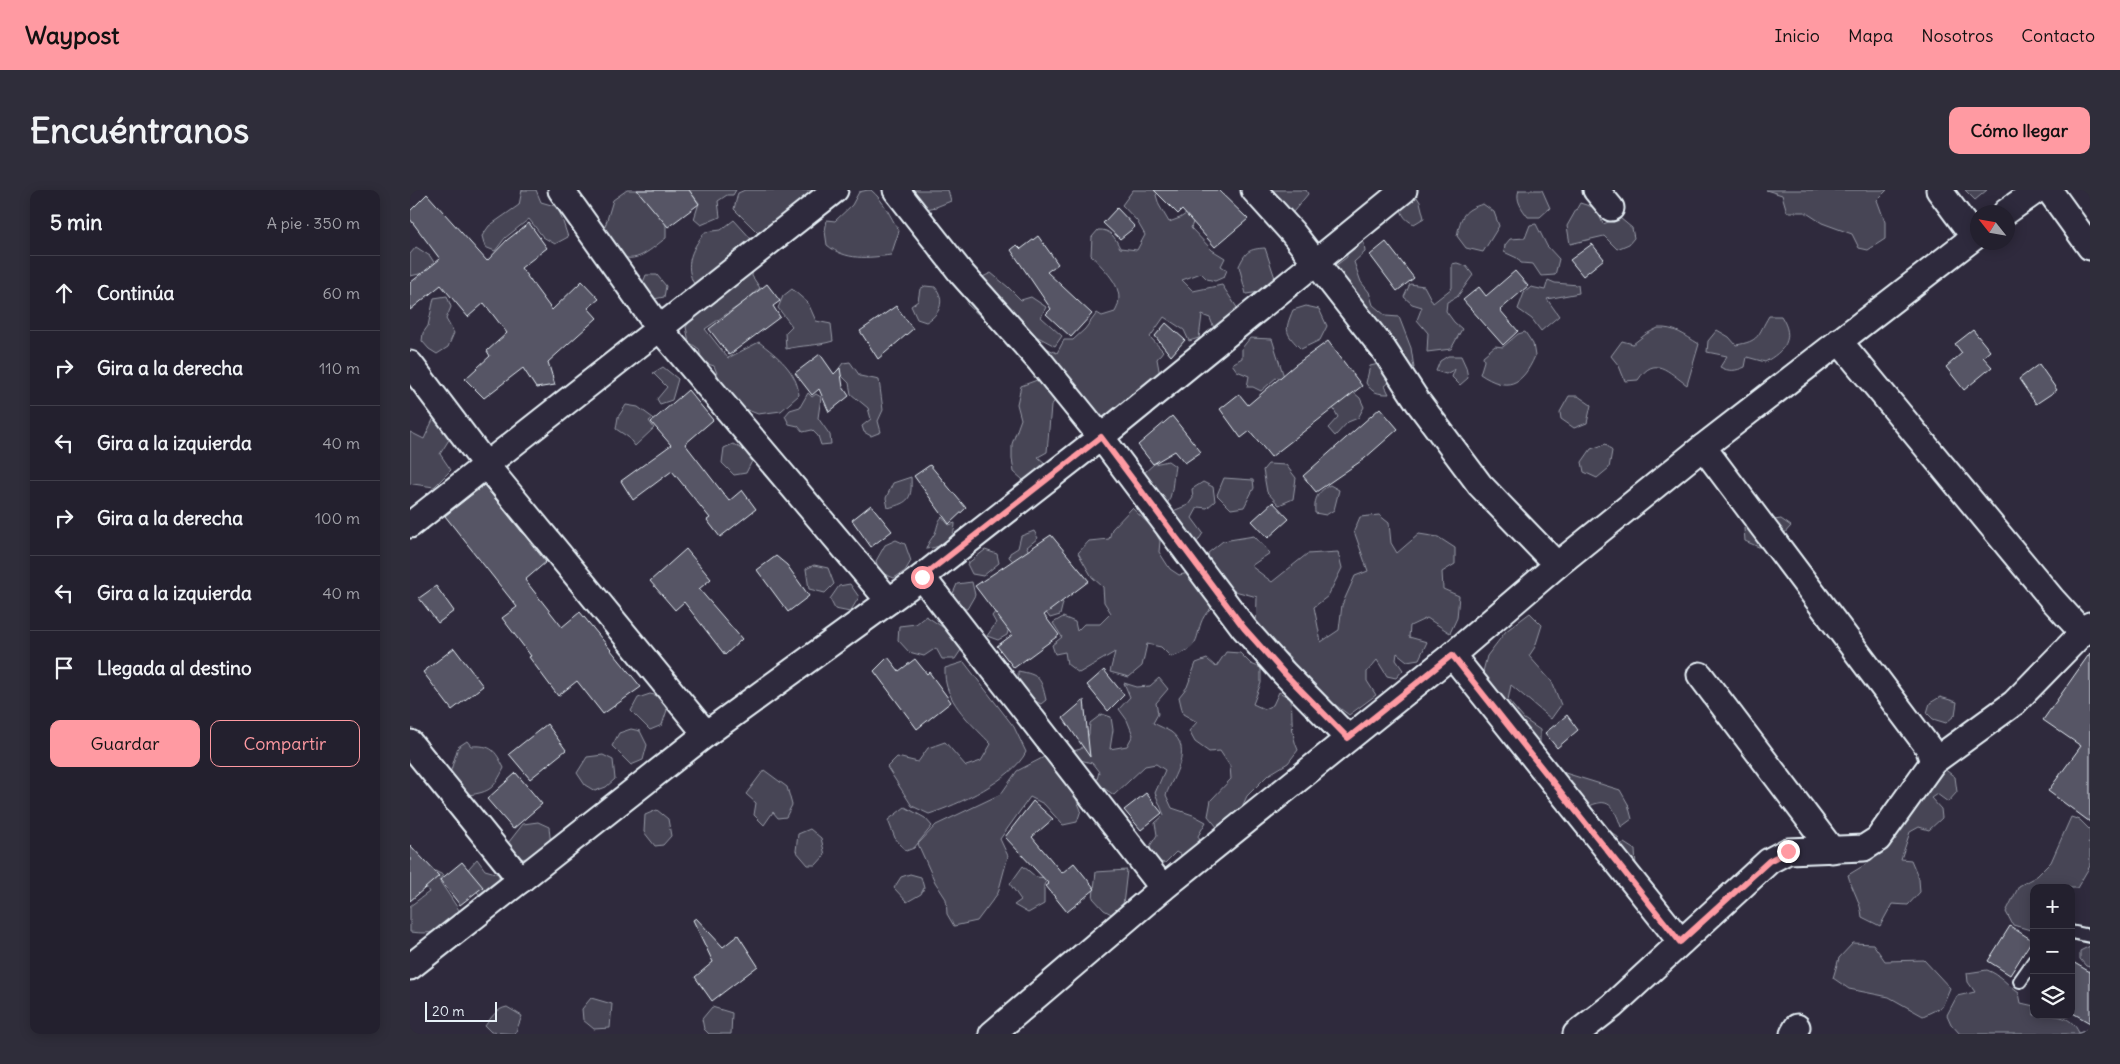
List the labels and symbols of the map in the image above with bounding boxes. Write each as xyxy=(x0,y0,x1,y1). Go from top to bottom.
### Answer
north arrow xyxy=(1970,205,2015,250)
route start xyxy=(911,566,934,589)
route end xyxy=(1777,840,1800,863)
scale bar xyxy=(425,999,498,1022)

